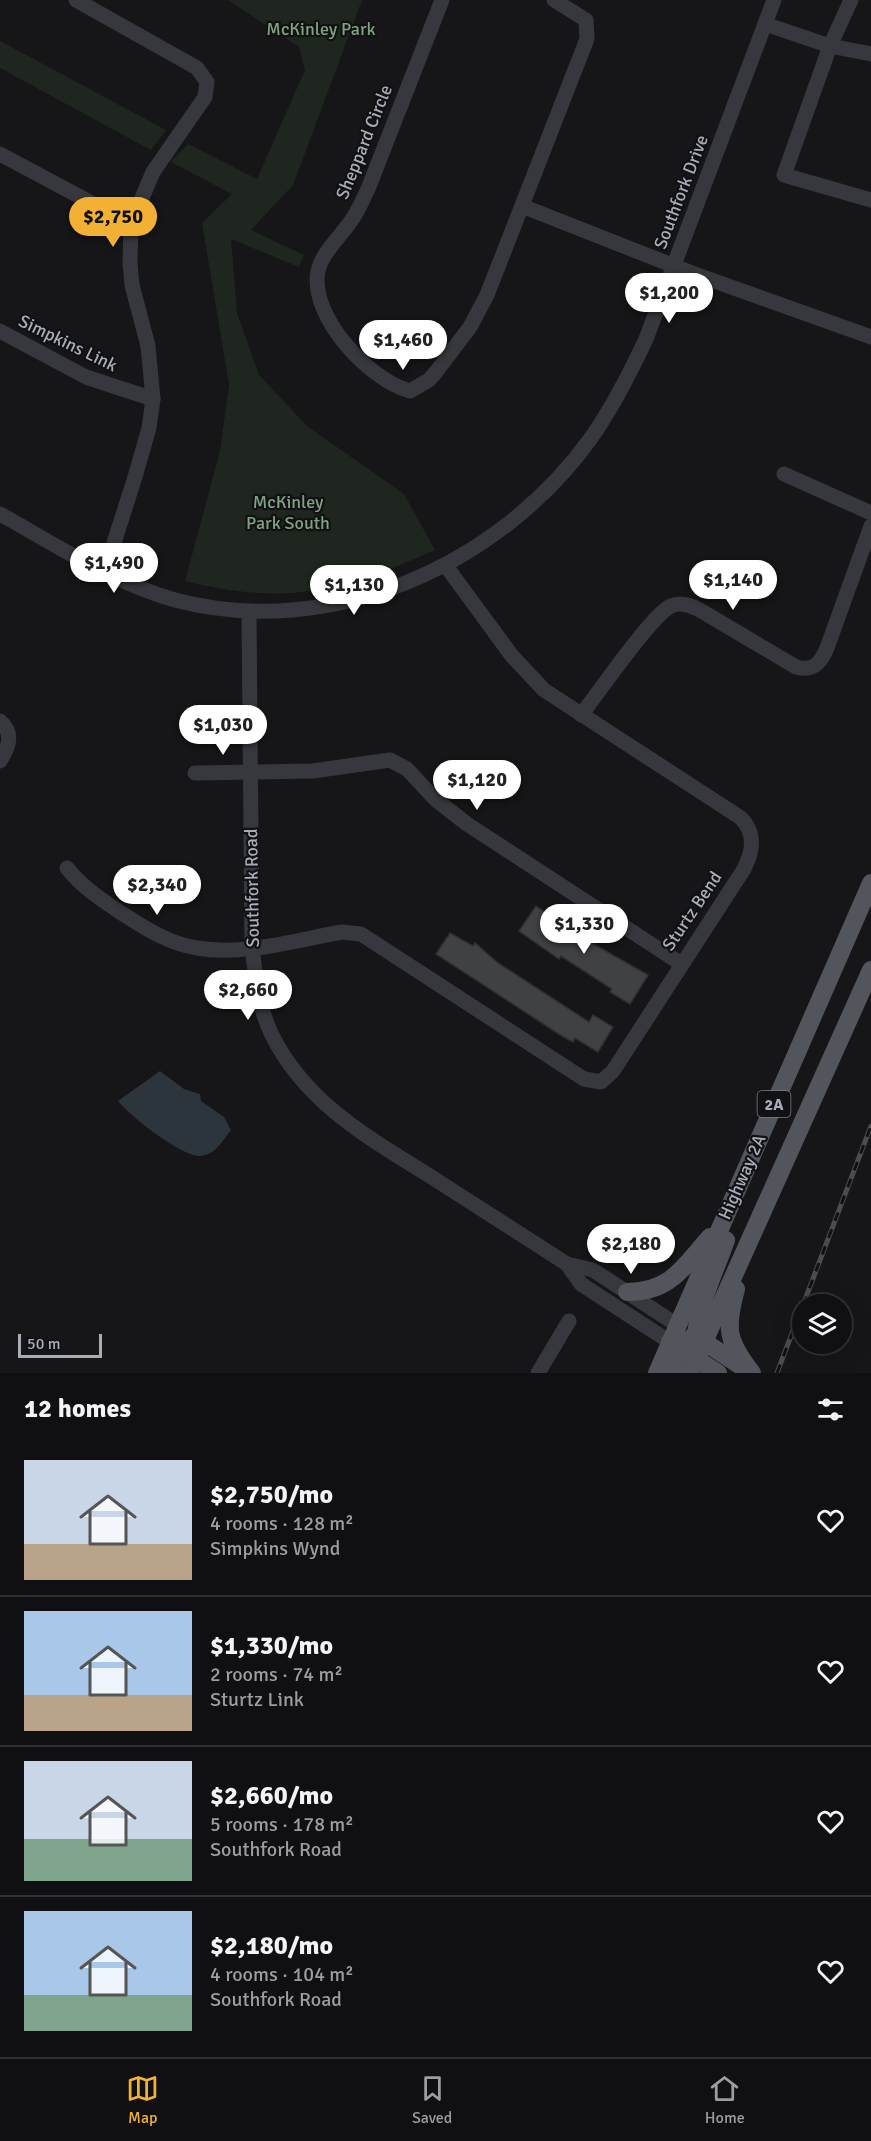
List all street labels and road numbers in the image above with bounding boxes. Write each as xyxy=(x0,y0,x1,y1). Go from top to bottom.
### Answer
street label: Sheppard Circle xyxy=(331,82,397,202)
street label: Southfork Drive xyxy=(649,132,713,252)
street label: Simpkins Link xyxy=(15,310,121,376)
street label: Southfork Road xyxy=(240,828,264,948)
street label: Sturtz Bend xyxy=(657,867,727,955)
road number: 2A xyxy=(758,1091,790,1117)
street label: Highway 2A xyxy=(713,1131,771,1223)

